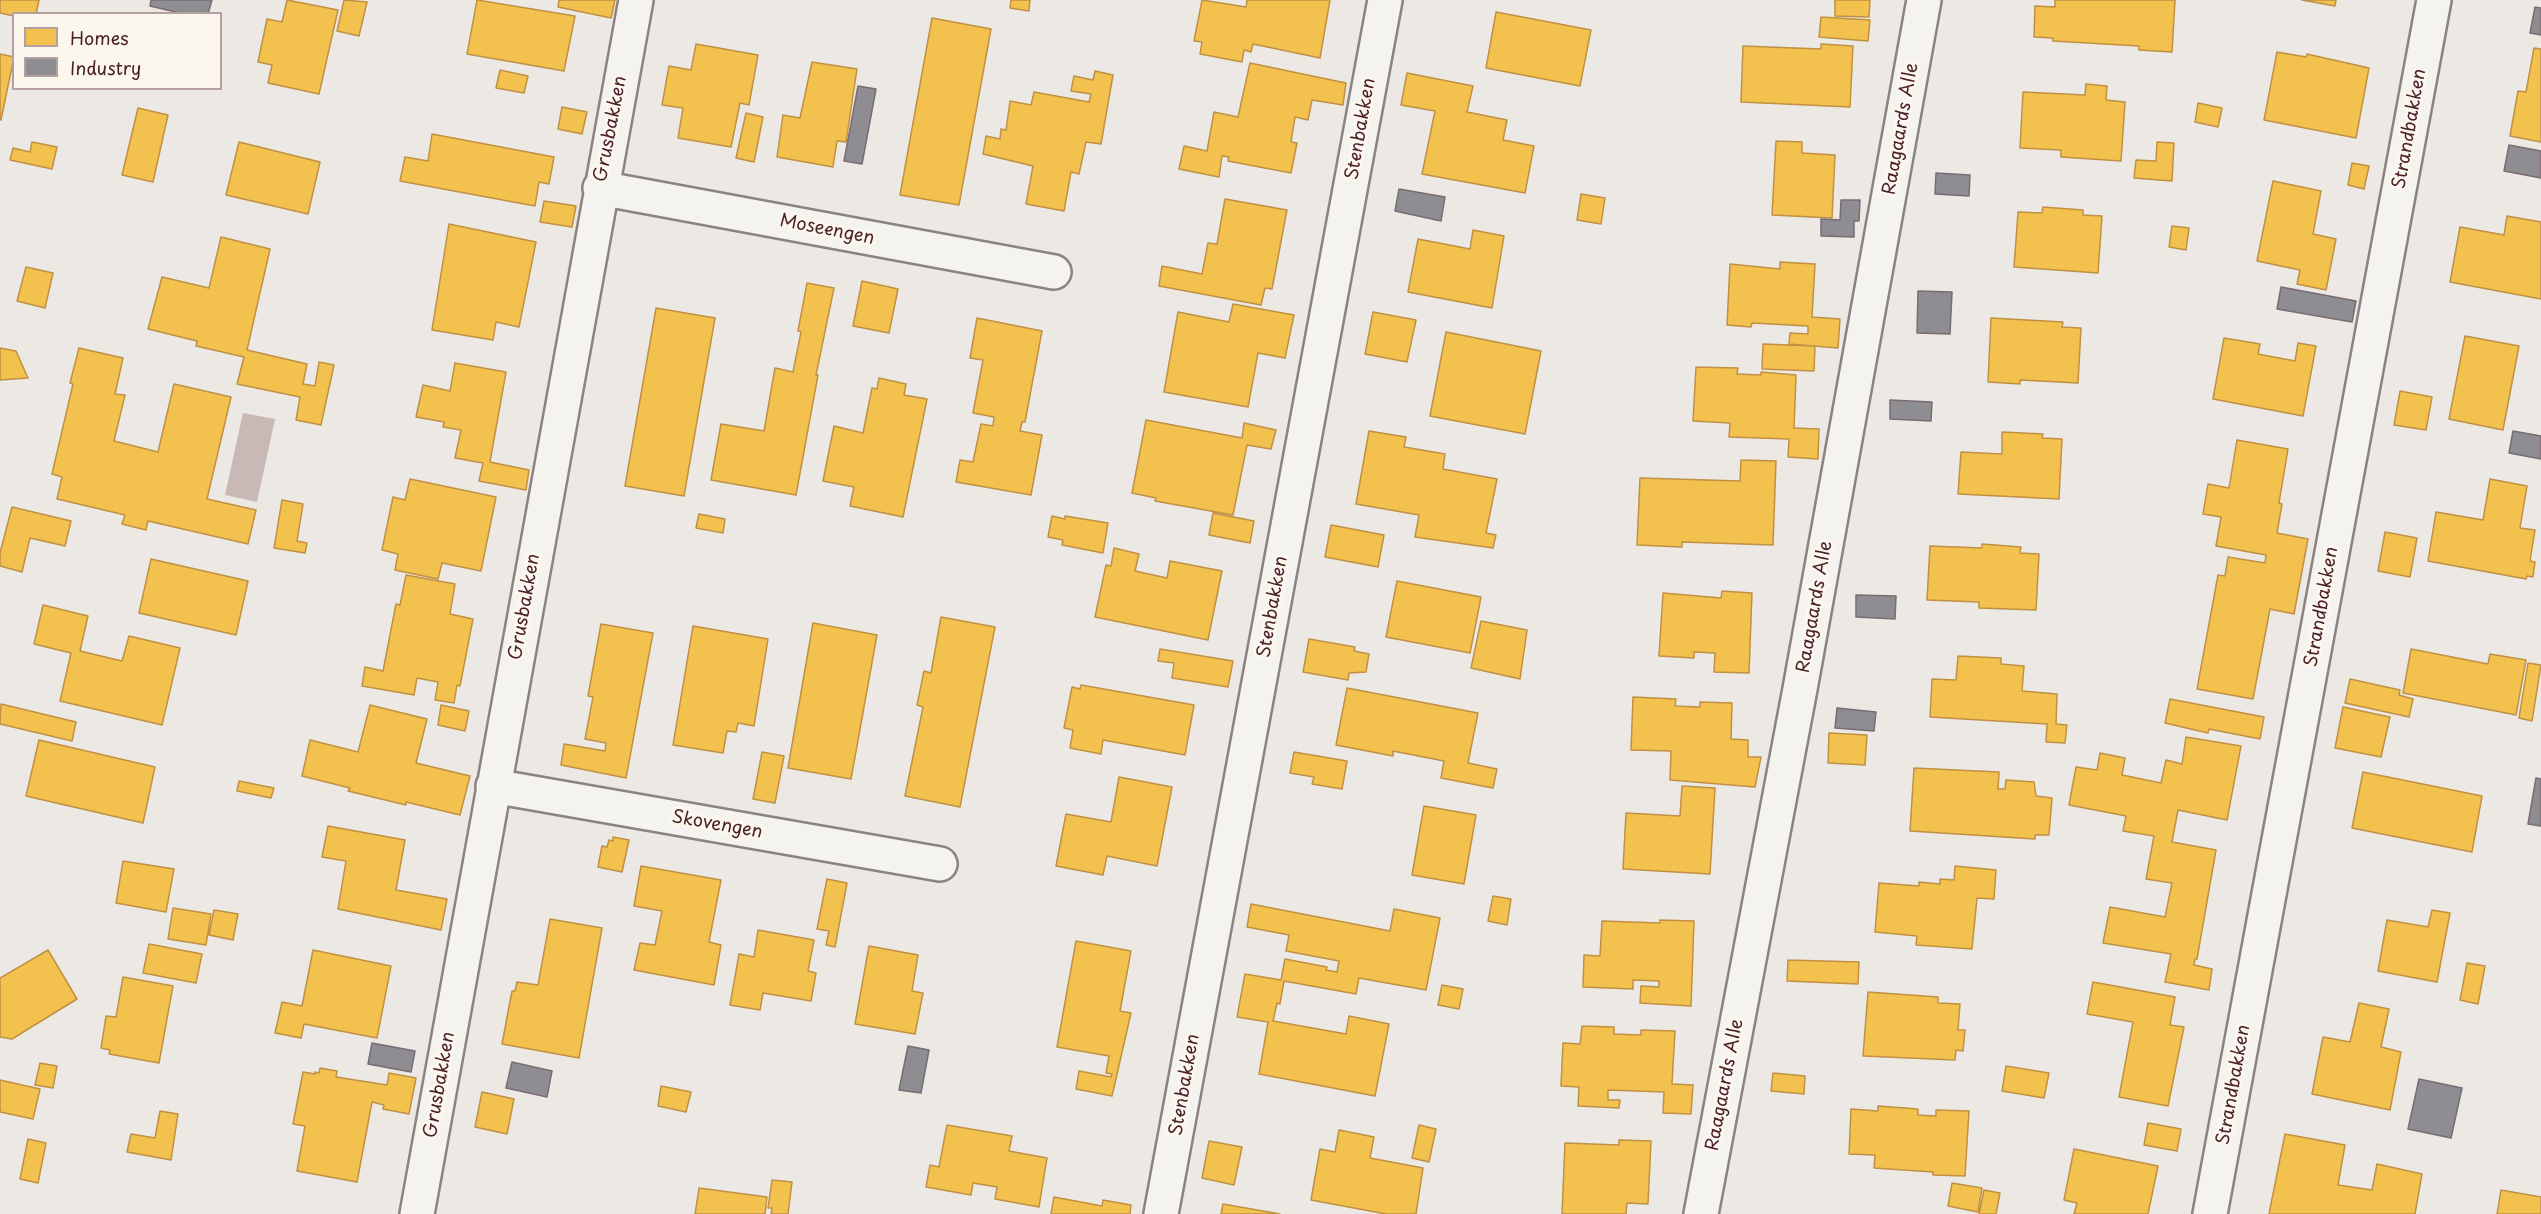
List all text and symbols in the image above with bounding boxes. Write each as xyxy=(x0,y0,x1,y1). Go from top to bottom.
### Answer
legend xyxy=(12,12,222,90)
text: Homes xyxy=(70,24,128,51)
text: Industry xyxy=(70,54,141,81)
street label: Raagaards Alle xyxy=(1879,61,1923,197)
street label: Strandbakken xyxy=(2389,67,2431,191)
street label: Grusbakken xyxy=(590,74,632,184)
street label: Stenbakken xyxy=(1341,76,1381,182)
street label: Moseengen xyxy=(778,210,876,250)
street label: Raagaards Alle xyxy=(1793,539,1837,675)
street label: Strandbakken xyxy=(2301,545,2343,669)
street label: Grusbakken xyxy=(505,552,545,662)
street label: Stenbakken xyxy=(1253,554,1293,660)
street label: Skovengen xyxy=(670,806,764,844)
street label: Raagaards Alle xyxy=(1702,1017,1748,1153)
street label: Strandbakken xyxy=(2213,1023,2255,1147)
street label: Grusbakken xyxy=(420,1030,460,1140)
street label: Stenbakken xyxy=(1165,1032,1205,1138)

